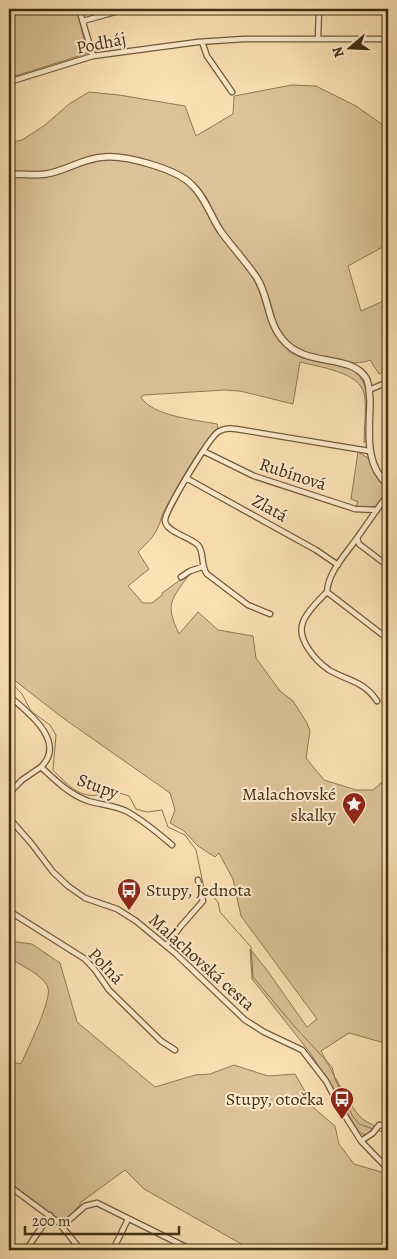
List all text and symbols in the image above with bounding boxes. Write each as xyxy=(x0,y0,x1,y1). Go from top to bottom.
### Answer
north arrow xyxy=(324,22,374,72)
street label: Podháj xyxy=(74,26,128,60)
text: N xyxy=(328,44,349,60)
street label: Rubínová xyxy=(256,452,330,496)
street label: Zlatá xyxy=(248,488,293,528)
street label: Stupy xyxy=(74,767,123,805)
place label: Malachovské skalky xyxy=(242,782,337,827)
place icon: Malachovské skalky xyxy=(341,791,367,825)
bus stop icon: Stupy, Jednota xyxy=(116,877,142,911)
place label: Stupy, Jednota xyxy=(146,878,252,902)
street label: Malachovská cesta xyxy=(144,908,261,1016)
street label: Poľná xyxy=(83,943,129,990)
bus stop icon: Stupy, otočka xyxy=(329,1086,355,1120)
place label: Stupy, otočka xyxy=(226,1087,325,1111)
scale bar xyxy=(25,1204,179,1236)
text: 200 m xyxy=(32,1211,71,1231)

